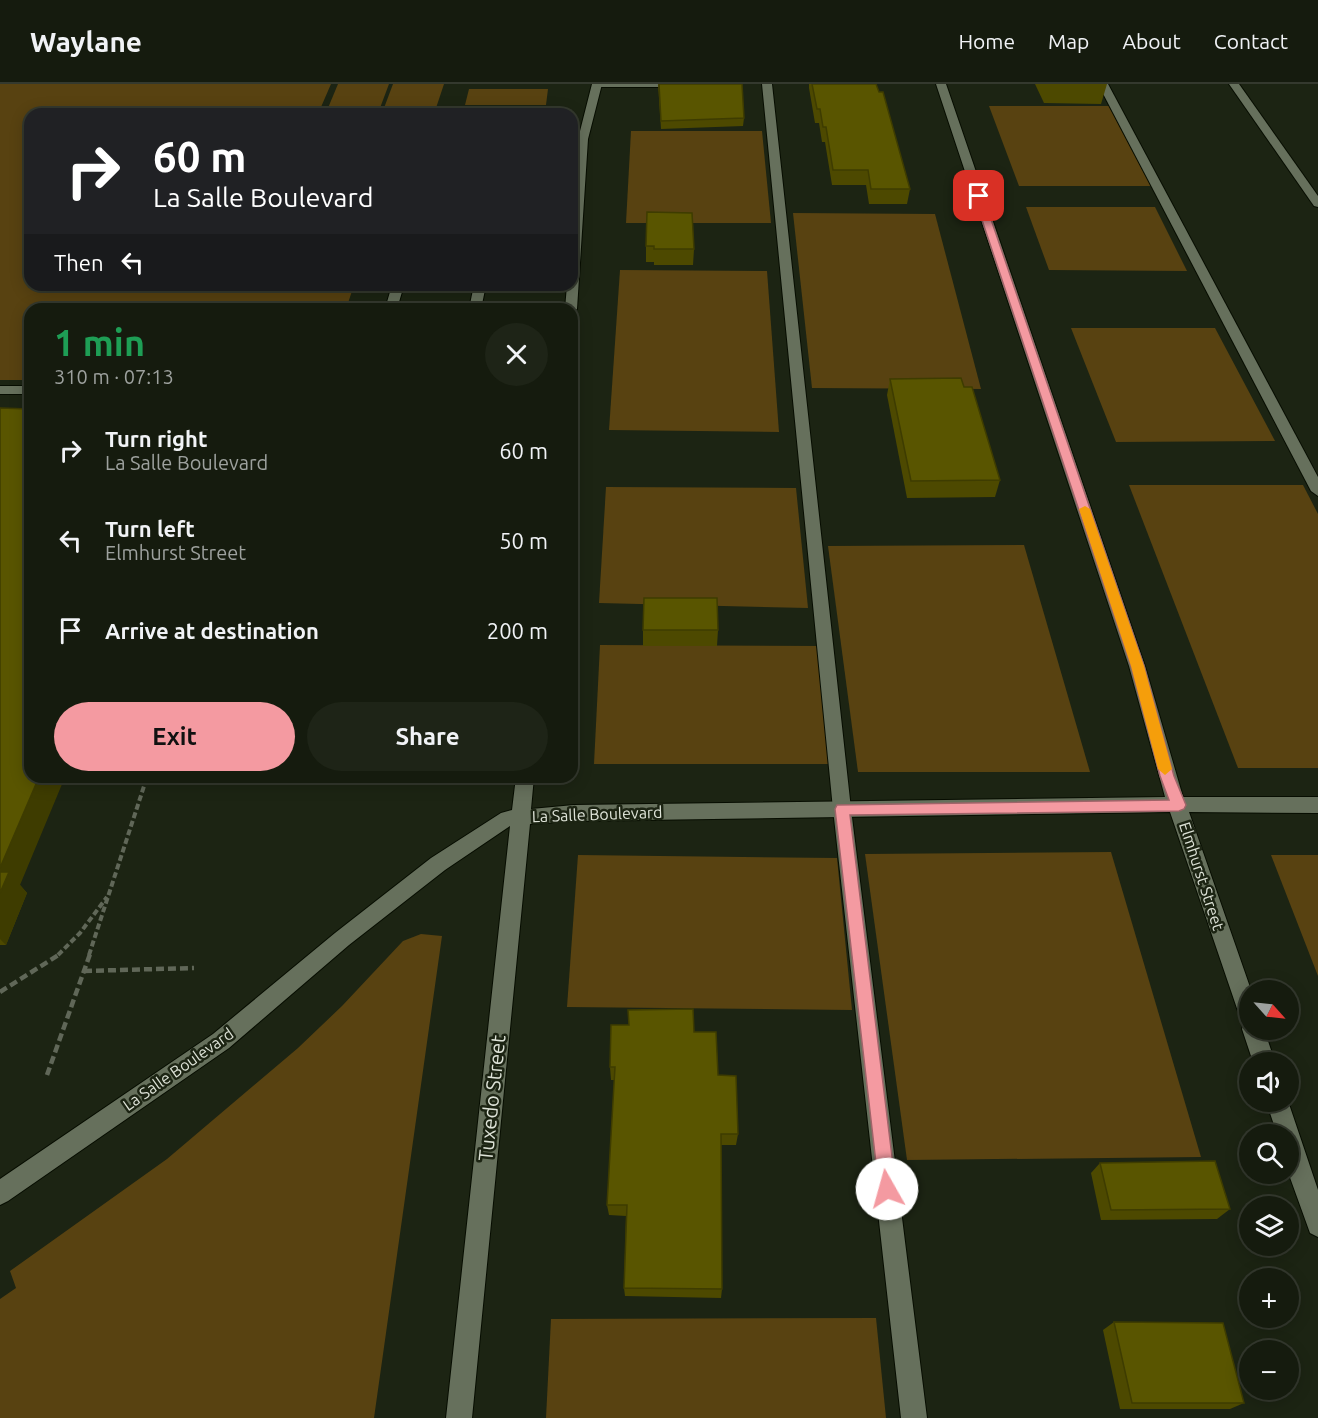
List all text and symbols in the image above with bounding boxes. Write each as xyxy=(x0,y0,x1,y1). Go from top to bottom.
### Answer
text: Waylane xyxy=(30,26,142,57)
text: Home xyxy=(958,29,1015,53)
text: Map xyxy=(1048,29,1089,53)
text: About xyxy=(1122,29,1181,53)
text: Contact xyxy=(1214,29,1288,53)
icon: right xyxy=(54,132,132,210)
text: 60 m xyxy=(153,133,247,180)
pin xyxy=(953,170,1004,221)
icon: arrive xyxy=(962,179,995,212)
text: La Salle Boulevard xyxy=(153,182,373,212)
icon: left xyxy=(116,246,149,279)
text: Then xyxy=(54,250,104,275)
text: 1 min xyxy=(54,322,145,363)
button: close xyxy=(485,323,548,386)
text: 310 m · 07:13 xyxy=(54,365,174,388)
text: Turn right xyxy=(105,426,207,451)
icon: right xyxy=(54,434,87,467)
text: 60 m xyxy=(499,438,548,463)
text: La Salle Boulevard xyxy=(105,451,268,474)
text: Turn left xyxy=(105,516,195,541)
icon: left xyxy=(54,524,87,557)
text: 50 m xyxy=(499,528,548,553)
text: Elmhurst Street xyxy=(105,541,246,564)
icon: arrive xyxy=(54,614,87,647)
text: Arrive at destination xyxy=(105,618,319,643)
text: 200 m xyxy=(487,618,548,643)
button: Exit xyxy=(54,702,295,771)
button: Share xyxy=(307,702,548,771)
street label: La Salle Boulevard xyxy=(531,803,663,825)
street label: Elmhurst Street xyxy=(1176,820,1228,933)
north arrow xyxy=(1239,980,1299,1040)
map controls xyxy=(1239,980,1299,1400)
street label: La Salle Boulevard xyxy=(119,1024,237,1114)
street label: Tuxedo Street xyxy=(473,1034,510,1162)
button: sound xyxy=(1239,1052,1299,1112)
button: search xyxy=(1239,1124,1299,1184)
position arrow xyxy=(855,1157,919,1221)
button: layers xyxy=(1239,1196,1299,1256)
button: + xyxy=(1239,1268,1299,1328)
button: − xyxy=(1239,1340,1299,1400)

